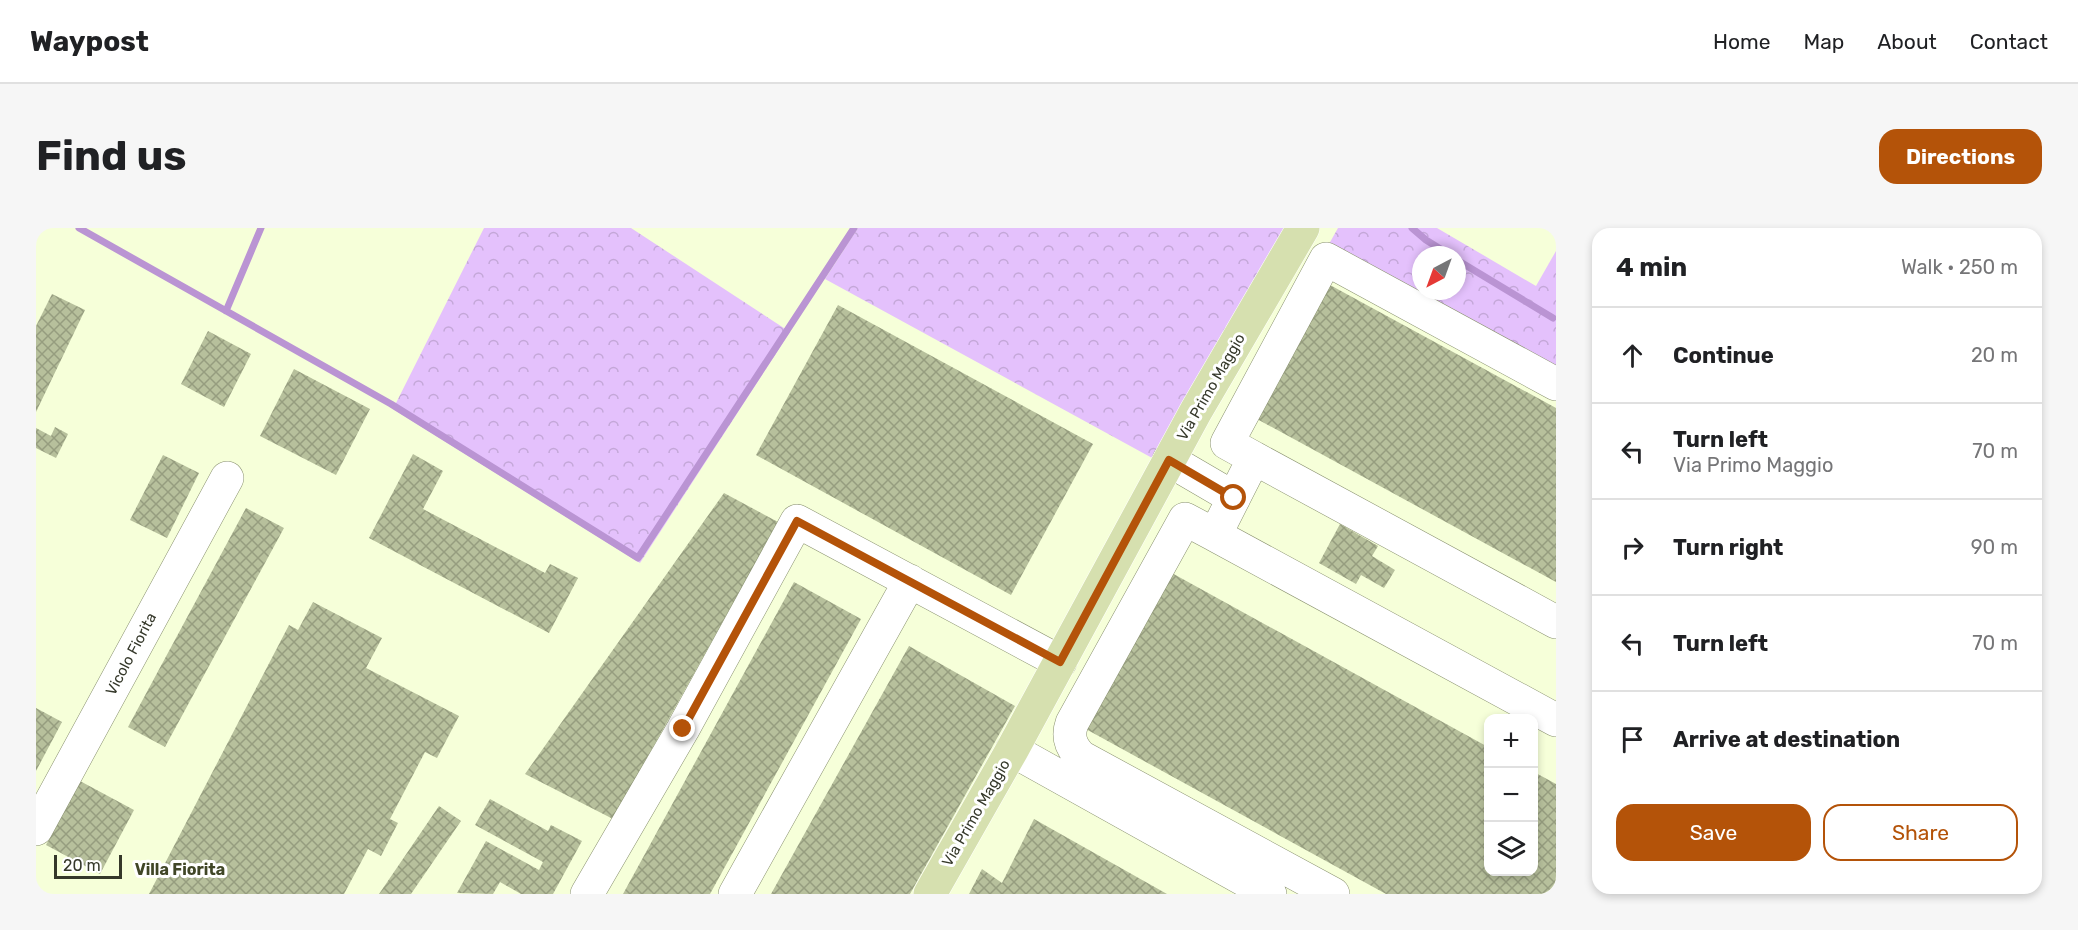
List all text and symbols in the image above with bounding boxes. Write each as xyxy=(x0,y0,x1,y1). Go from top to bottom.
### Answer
text: Waypost xyxy=(30,25,149,58)
text: Home xyxy=(1713,29,1770,54)
text: Map xyxy=(1803,29,1844,54)
text: About xyxy=(1877,29,1937,54)
text: Contact xyxy=(1970,29,2048,54)
button: Directions xyxy=(1879,129,2042,184)
text: Find us xyxy=(36,131,187,181)
north arrow xyxy=(1412,246,1466,300)
text: 4 min xyxy=(1616,252,1687,283)
text: Walk · 250 m xyxy=(1901,255,2018,279)
street label: Via Primo Maggio xyxy=(1173,330,1249,444)
icon: ahead xyxy=(1616,339,1649,372)
text: Continue xyxy=(1673,342,1774,369)
text: 20 m xyxy=(1971,343,2018,367)
text: Turn left xyxy=(1673,426,1768,453)
icon: left xyxy=(1616,435,1649,468)
text: 70 m xyxy=(1972,439,2018,463)
text: Via Primo Maggio xyxy=(1673,453,1833,477)
route start xyxy=(1220,484,1246,510)
icon: right xyxy=(1616,531,1649,564)
text: Turn right xyxy=(1673,534,1783,561)
text: 90 m xyxy=(1971,535,2018,559)
street label: Vicolo Fiorita xyxy=(102,610,160,698)
icon: left xyxy=(1616,627,1649,660)
text: Turn left xyxy=(1673,630,1768,657)
text: 70 m xyxy=(1972,631,2018,655)
map controls xyxy=(1484,714,1538,876)
button: + xyxy=(1484,714,1538,768)
route end xyxy=(669,715,695,741)
icon: arrive xyxy=(1616,723,1649,756)
text: Arrive at destination xyxy=(1673,726,1900,753)
street label: Via Primo Maggio xyxy=(938,756,1014,870)
button: − xyxy=(1484,768,1538,822)
button: Save xyxy=(1616,804,1811,861)
button: Share xyxy=(1823,804,2018,861)
button: layers xyxy=(1484,822,1538,876)
scale bar xyxy=(54,852,122,880)
text: 20 m xyxy=(63,856,101,875)
district label: Villa Fiorita xyxy=(135,860,225,879)

